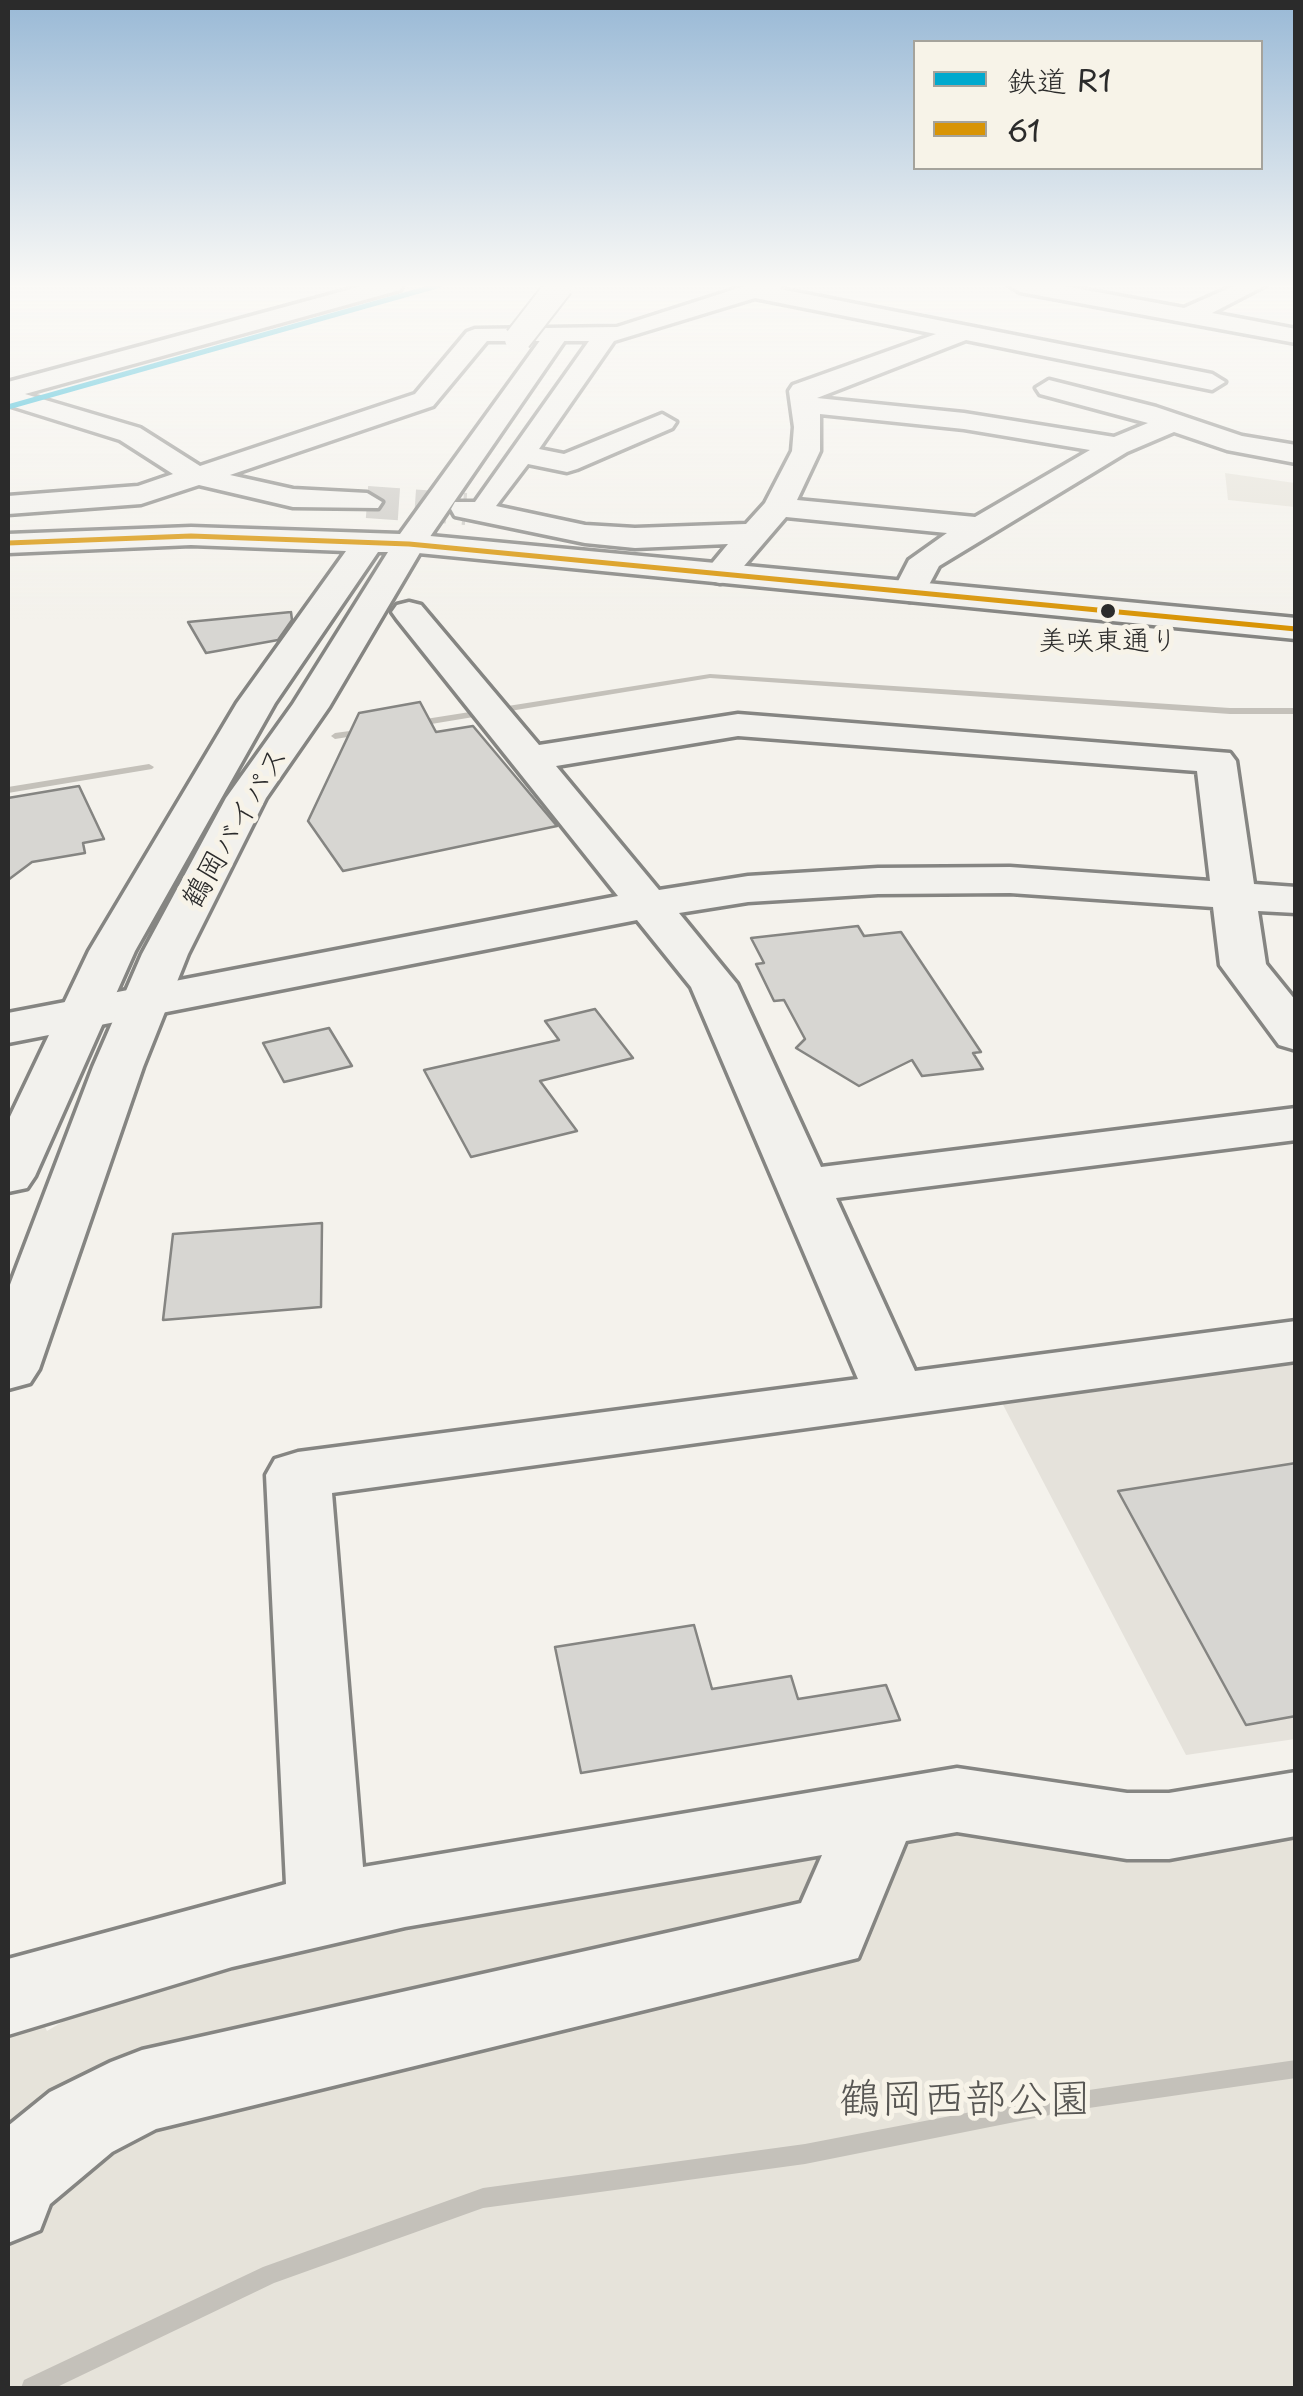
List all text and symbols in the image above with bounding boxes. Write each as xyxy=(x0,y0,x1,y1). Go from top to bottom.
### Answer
legend xyxy=(913,40,1263,170)
text: 鉄道 R1 xyxy=(1007,57,1111,102)
text: 61 xyxy=(1007,107,1041,152)
marker: 美咲東通り xyxy=(1098,601,1118,621)
place label: 美咲東通り xyxy=(1038,625,1178,659)
street label: 鶴岡バイパス xyxy=(175,741,297,915)
park label: 鶴岡西部公園 xyxy=(839,2076,1091,2126)

